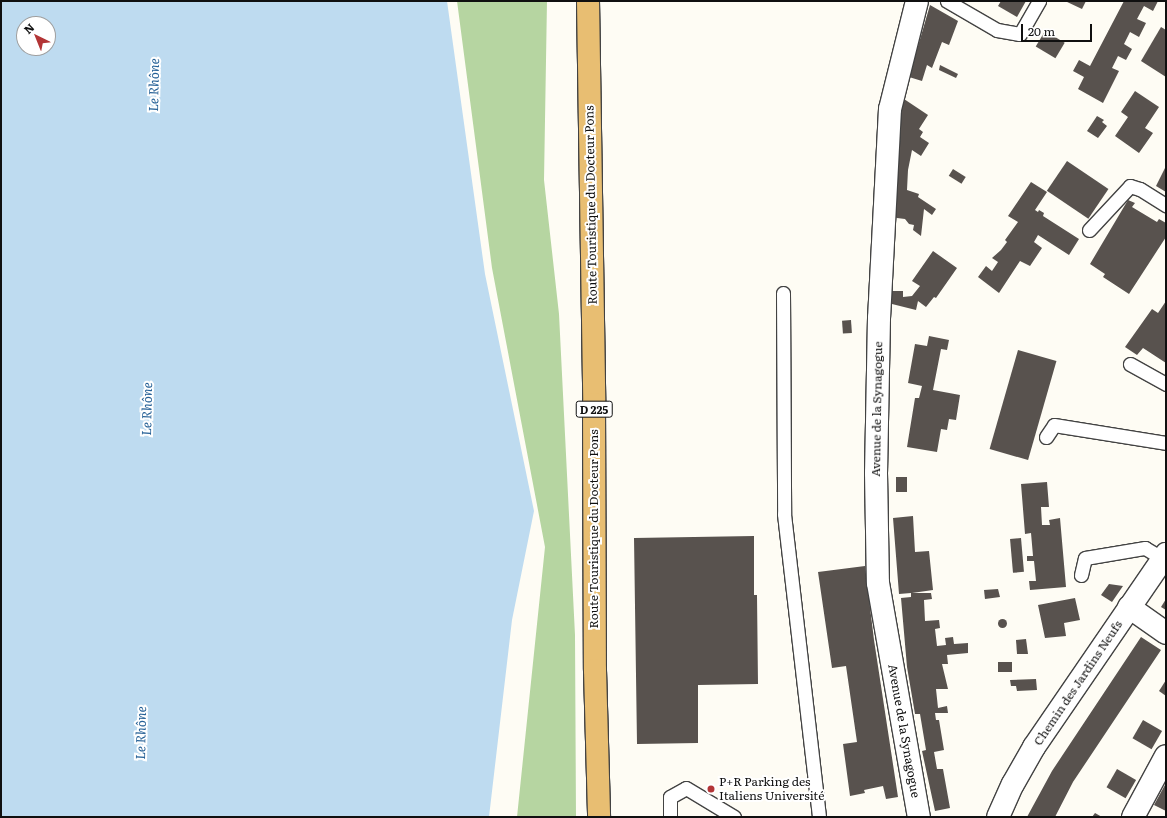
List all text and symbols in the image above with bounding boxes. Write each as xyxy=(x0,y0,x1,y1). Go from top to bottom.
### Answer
north arrow xyxy=(16,16,56,56)
scale bar xyxy=(1023,16,1094,42)
text: N xyxy=(20,19,37,37)
text: 20 m xyxy=(1028,22,1055,40)
water label: Le Rhône xyxy=(146,58,162,112)
street label: Route Touristique du Docteur Pons xyxy=(582,105,600,305)
street label: Avenue de la Synagogue xyxy=(869,341,885,477)
water label: Le Rhône xyxy=(139,382,155,436)
road number: D 225 xyxy=(575,400,613,418)
street label: Route Touristique du Docteur Pons xyxy=(587,429,601,629)
street label: Chemin des Jardins Neufs xyxy=(1031,618,1125,748)
street label: Avenue de la Synagogue xyxy=(885,663,923,799)
water label: Le Rhône xyxy=(133,706,149,760)
place label: P+R Parking des Italiens Université xyxy=(719,775,824,803)
marker: P+R Parking des Italiens Université xyxy=(706,784,716,794)

